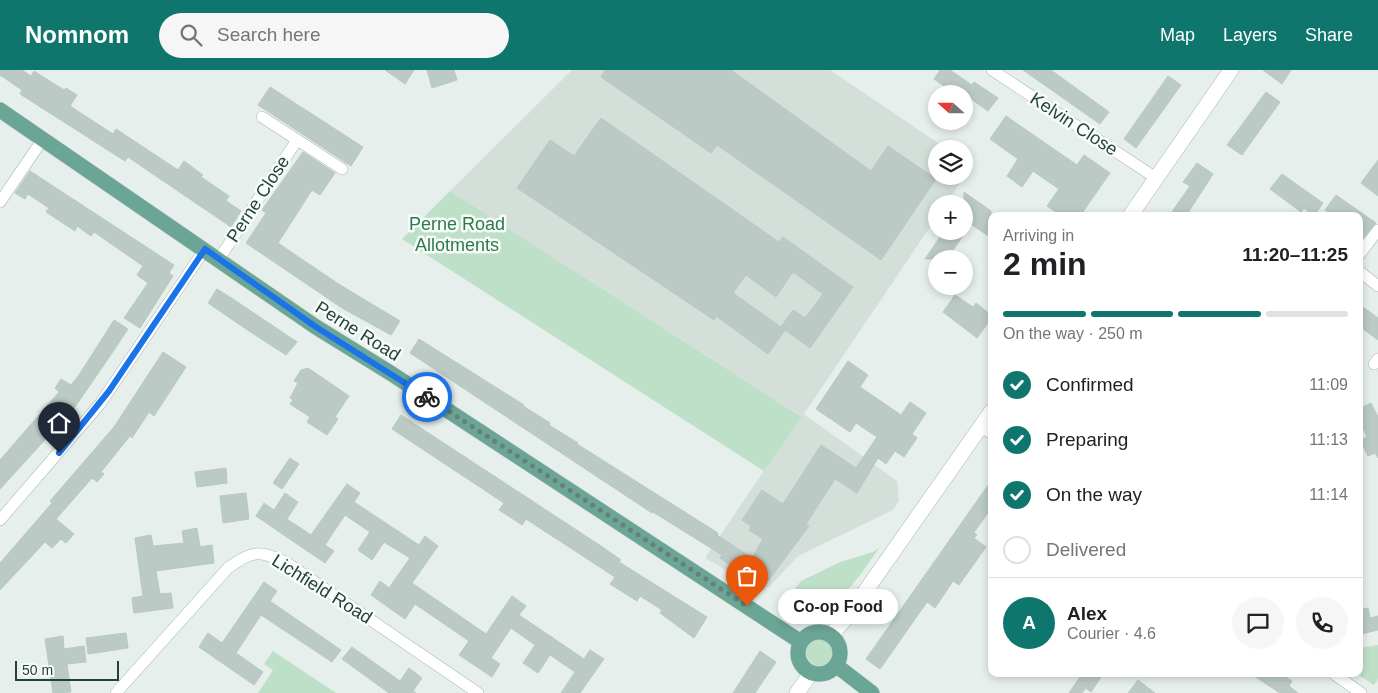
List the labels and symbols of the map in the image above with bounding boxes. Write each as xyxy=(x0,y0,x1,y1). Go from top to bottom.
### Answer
north arrow xyxy=(928,85,972,130)
street label: Kelvin Close xyxy=(1027,88,1121,160)
street label: Perne Close xyxy=(223,152,293,246)
park label: Perne Road Allotments xyxy=(409,214,505,255)
street label: Perne Road xyxy=(312,297,404,365)
courier xyxy=(402,372,452,422)
pin xyxy=(38,402,80,453)
street label: Lichfield Road xyxy=(268,550,376,628)
pin xyxy=(726,555,768,606)
callout: Co-op Food xyxy=(777,588,897,624)
scale bar xyxy=(15,658,119,681)

